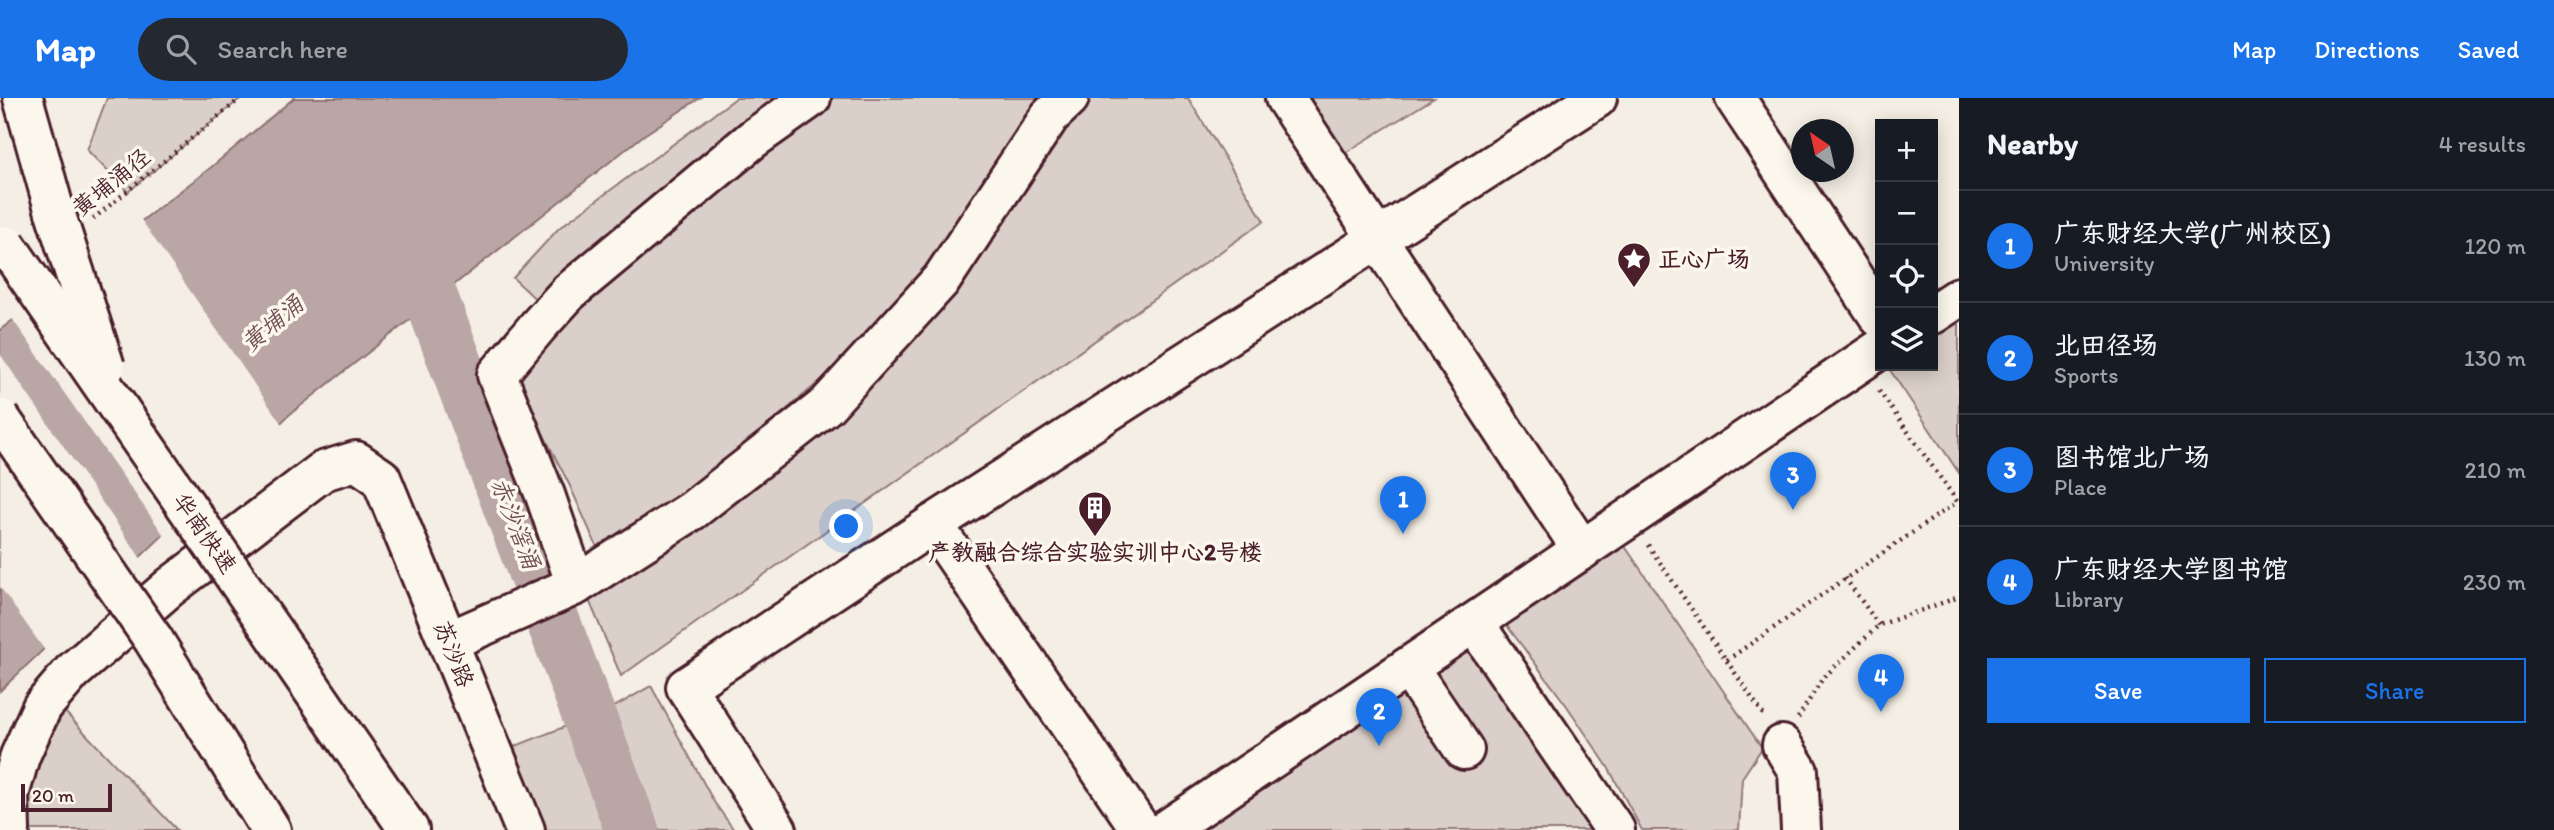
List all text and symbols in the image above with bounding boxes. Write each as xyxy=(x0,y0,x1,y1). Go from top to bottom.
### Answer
search box xyxy=(138,18,628,81)
text: Map xyxy=(35,30,96,69)
icon: search xyxy=(162,30,200,68)
text: Search here xyxy=(218,33,348,65)
text: Map xyxy=(2232,35,2276,64)
text: Directions xyxy=(2314,35,2420,64)
text: Saved xyxy=(2458,35,2519,64)
north arrow xyxy=(1791,119,1854,182)
map controls xyxy=(1875,119,1938,371)
button: + xyxy=(1875,119,1938,182)
text: Nearby xyxy=(1987,125,2078,162)
text: 4 results xyxy=(2439,130,2526,158)
street label: 黄埔涌径 xyxy=(66,142,156,222)
button: − xyxy=(1875,182,1938,245)
text: 广东财经大学(广州校区) xyxy=(2054,217,2331,249)
text: 1 xyxy=(2005,232,2015,260)
text: 120 m xyxy=(2465,232,2526,260)
place icon: 正心广场 xyxy=(1615,240,1653,289)
place label: 正心广场 xyxy=(1658,245,1750,273)
button: locate xyxy=(1875,245,1938,308)
text: University xyxy=(2054,249,2154,277)
water label: 黄埔涌 xyxy=(235,288,310,357)
button: layers xyxy=(1875,308,1938,371)
text: 北田径场 xyxy=(2054,329,2158,361)
text: 2 xyxy=(2004,344,2016,372)
text: 130 m xyxy=(2464,344,2526,372)
text: Sports xyxy=(2054,361,2118,389)
text: 图书馆北广场 xyxy=(2054,441,2210,473)
pin: 3 xyxy=(1770,452,1816,510)
text: 3 xyxy=(2004,456,2016,484)
text: 210 m xyxy=(2465,456,2526,484)
water label: 赤沙滘涌 xyxy=(485,473,547,574)
text: Place xyxy=(2054,473,2107,501)
pin: 1 xyxy=(1380,476,1426,534)
street label: 华南快速 xyxy=(167,487,243,579)
building icon: 产教融合综合实验实训中心2号楼 xyxy=(1076,489,1114,538)
your location xyxy=(829,509,863,543)
place label: 产教融合综合实验实训中心2号楼 xyxy=(928,538,1262,566)
text: 广东财经大学图书馆 xyxy=(2054,553,2288,585)
text: 4 xyxy=(2003,568,2017,596)
text: 230 m xyxy=(2463,568,2526,596)
text: Library xyxy=(2054,585,2123,613)
street label: 苏沙路 xyxy=(428,617,480,691)
pin: 4 xyxy=(1858,654,1904,712)
button: Save xyxy=(1987,658,2250,723)
button: Share xyxy=(2264,658,2526,723)
pin: 2 xyxy=(1356,688,1402,746)
scale bar xyxy=(21,781,112,813)
text: 20 m xyxy=(32,784,74,807)

